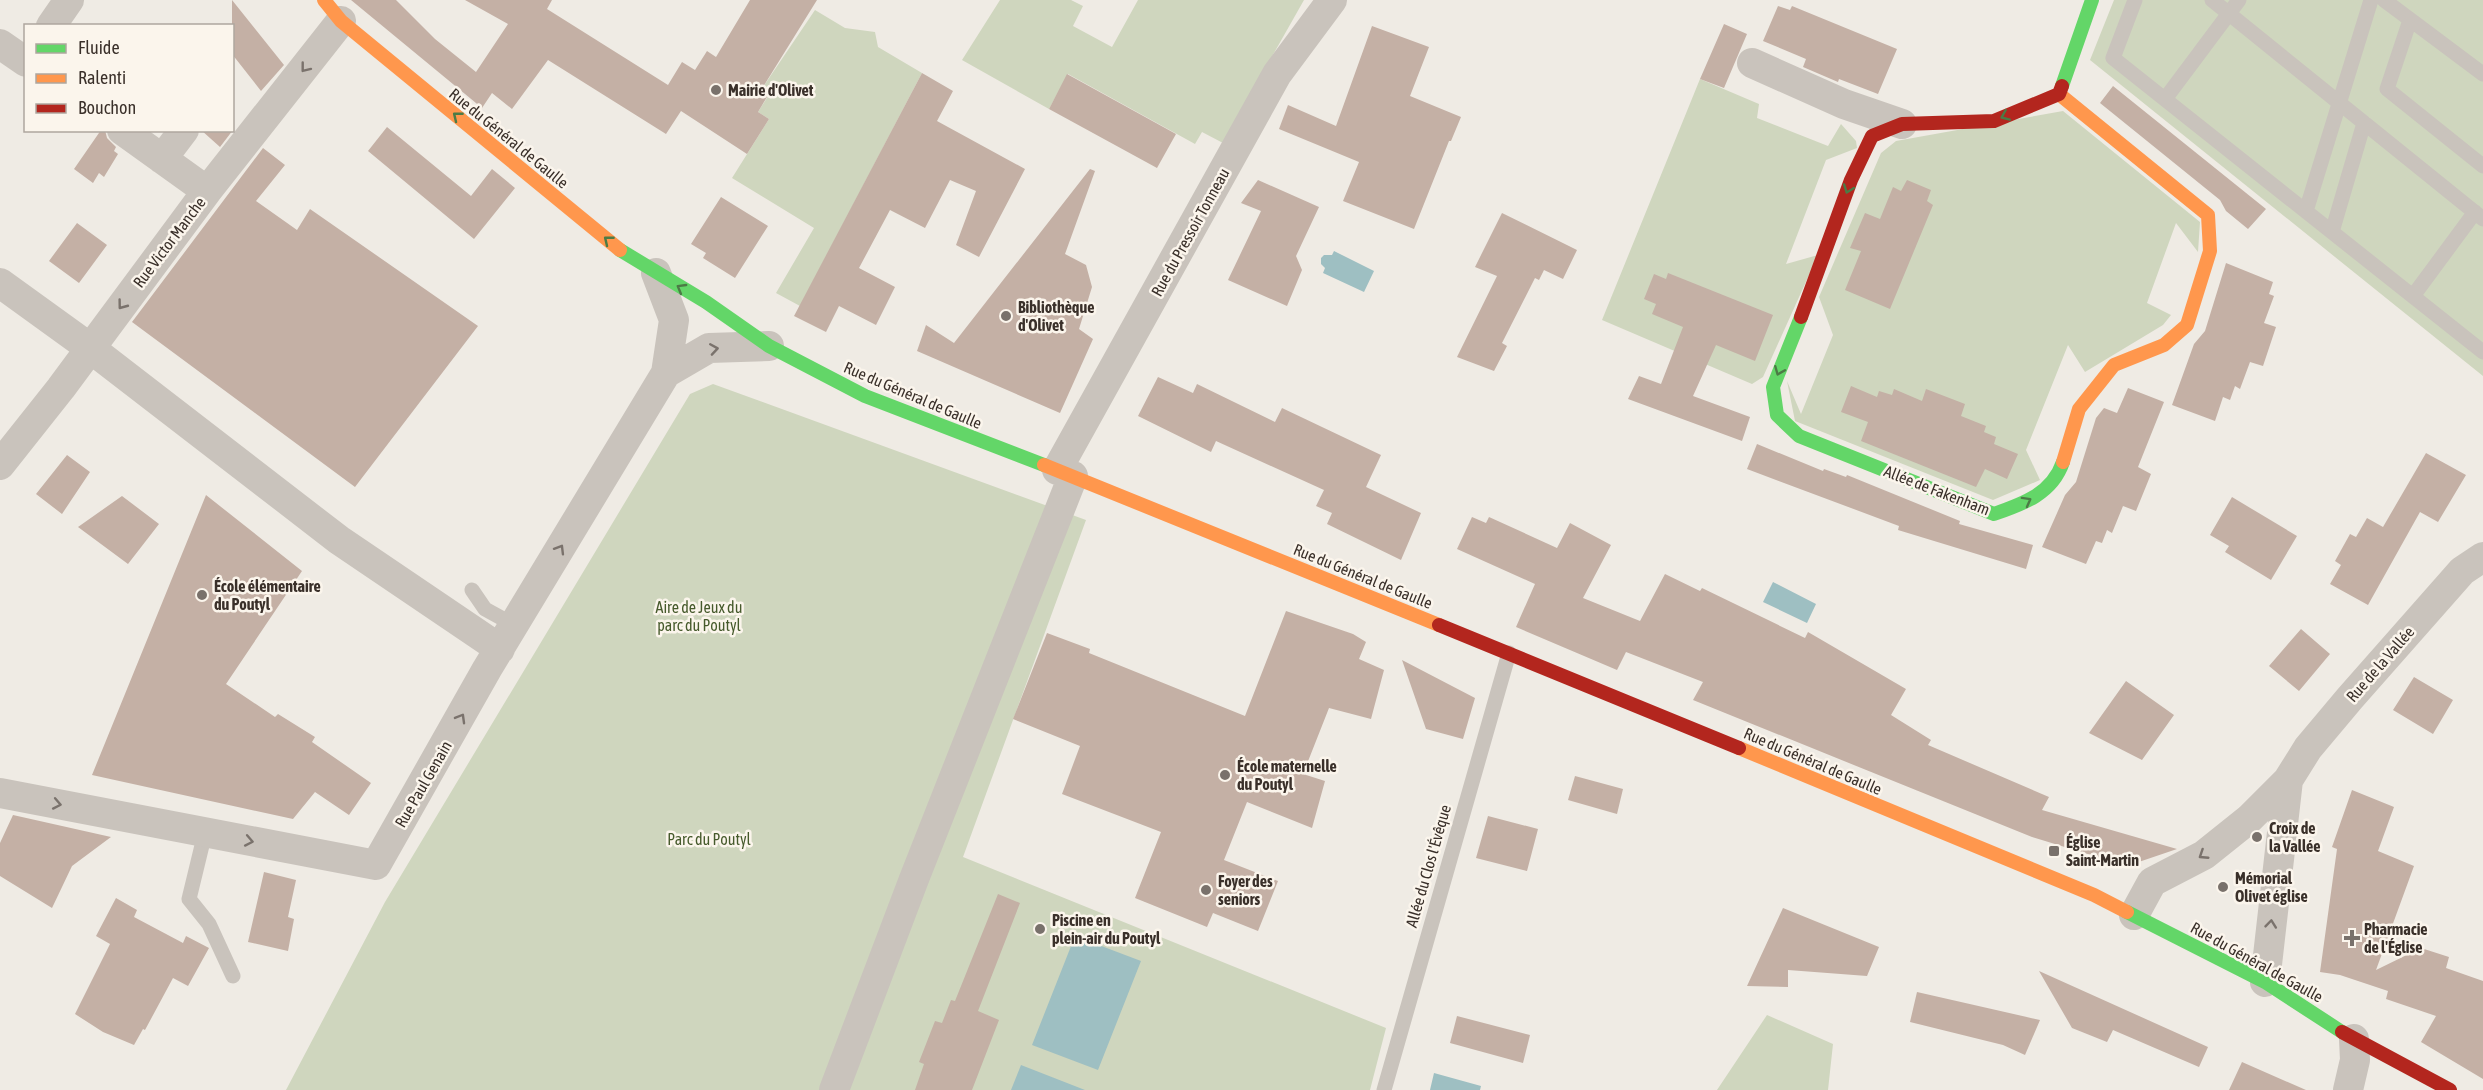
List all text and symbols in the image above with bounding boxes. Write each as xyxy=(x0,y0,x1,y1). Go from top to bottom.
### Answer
legend xyxy=(24,24,234,132)
text: Fluide xyxy=(78,37,120,58)
one-way arrow xyxy=(301,61,312,72)
text: Ralenti xyxy=(78,67,126,88)
place label: Mairie d'Olivet xyxy=(728,81,814,99)
marker: Mairie d'Olivet xyxy=(709,83,723,97)
street label: Rue du Général de Gaulle xyxy=(446,84,572,192)
text: Bouchon xyxy=(78,97,136,118)
one-way arrow xyxy=(2001,109,2012,121)
one-way arrow xyxy=(453,113,464,124)
street label: Rue du Pressoir Tonneau xyxy=(1147,165,1233,299)
one-way arrow xyxy=(1842,183,1855,194)
street label: Rue Victor Manche xyxy=(129,193,209,291)
one-way arrow xyxy=(604,236,615,247)
one-way arrow xyxy=(677,283,687,295)
place label: Bibliothèque d'Olivet xyxy=(1018,298,1094,334)
one-way arrow xyxy=(118,299,129,310)
marker: Bibliothèque d'Olivet xyxy=(999,309,1013,323)
one-way arrow xyxy=(710,344,719,356)
street label: Rue du Général de Gaulle xyxy=(841,358,985,432)
one-way arrow xyxy=(1774,365,1786,376)
street label: Allée de Fakenham xyxy=(1882,462,1992,518)
one-way arrow xyxy=(2021,497,2031,508)
street label: Rue du Général de Gaulle xyxy=(1291,540,1435,612)
one-way arrow xyxy=(552,545,564,555)
place label: École élémentaire du Poutyl xyxy=(214,577,321,613)
marker: École élémentaire du Poutyl xyxy=(195,588,209,602)
park label: Aire de Jeux du parc du Poutyl xyxy=(656,598,742,635)
street label: Rue de la Vallée xyxy=(2342,623,2418,705)
one-way arrow xyxy=(454,713,465,724)
street label: Rue du Général de Gaulle xyxy=(1741,724,1885,798)
street label: Rue Paul Genain xyxy=(391,738,455,830)
place label: École maternelle du Poutyl xyxy=(1237,757,1337,793)
marker: École maternelle du Poutyl xyxy=(1218,768,1232,782)
one-way arrow xyxy=(52,797,62,810)
street label: Allée du Clos l'Évêque xyxy=(1402,803,1455,930)
place label: Croix de la Vallée xyxy=(2269,819,2320,855)
park label: Parc du Poutyl xyxy=(667,830,752,849)
marker: Croix de la Vallée xyxy=(2250,830,2264,844)
place label: Église Saint-Martin xyxy=(2066,833,2139,869)
one-way arrow xyxy=(244,834,254,847)
marker: Église Saint-Martin xyxy=(2047,844,2061,858)
one-way arrow xyxy=(2199,847,2209,859)
place label: Mémorial Olivet église xyxy=(2235,869,2308,905)
place label: Foyer des seniors xyxy=(1218,872,1273,908)
marker: Mémorial Olivet église xyxy=(2216,880,2230,894)
marker: Foyer des seniors xyxy=(1199,883,1213,897)
place label: Piscine en plein-air du Poutyl xyxy=(1052,911,1161,947)
street label: Rue du Général de Gaulle xyxy=(2188,918,2326,1006)
one-way arrow xyxy=(2265,920,2277,929)
place label: Pharmacie de l'Église xyxy=(2364,920,2428,956)
marker: Piscine en plein-air du Poutyl xyxy=(1033,922,1047,936)
marker: Pharmacie de l'Église xyxy=(2345,931,2359,945)

